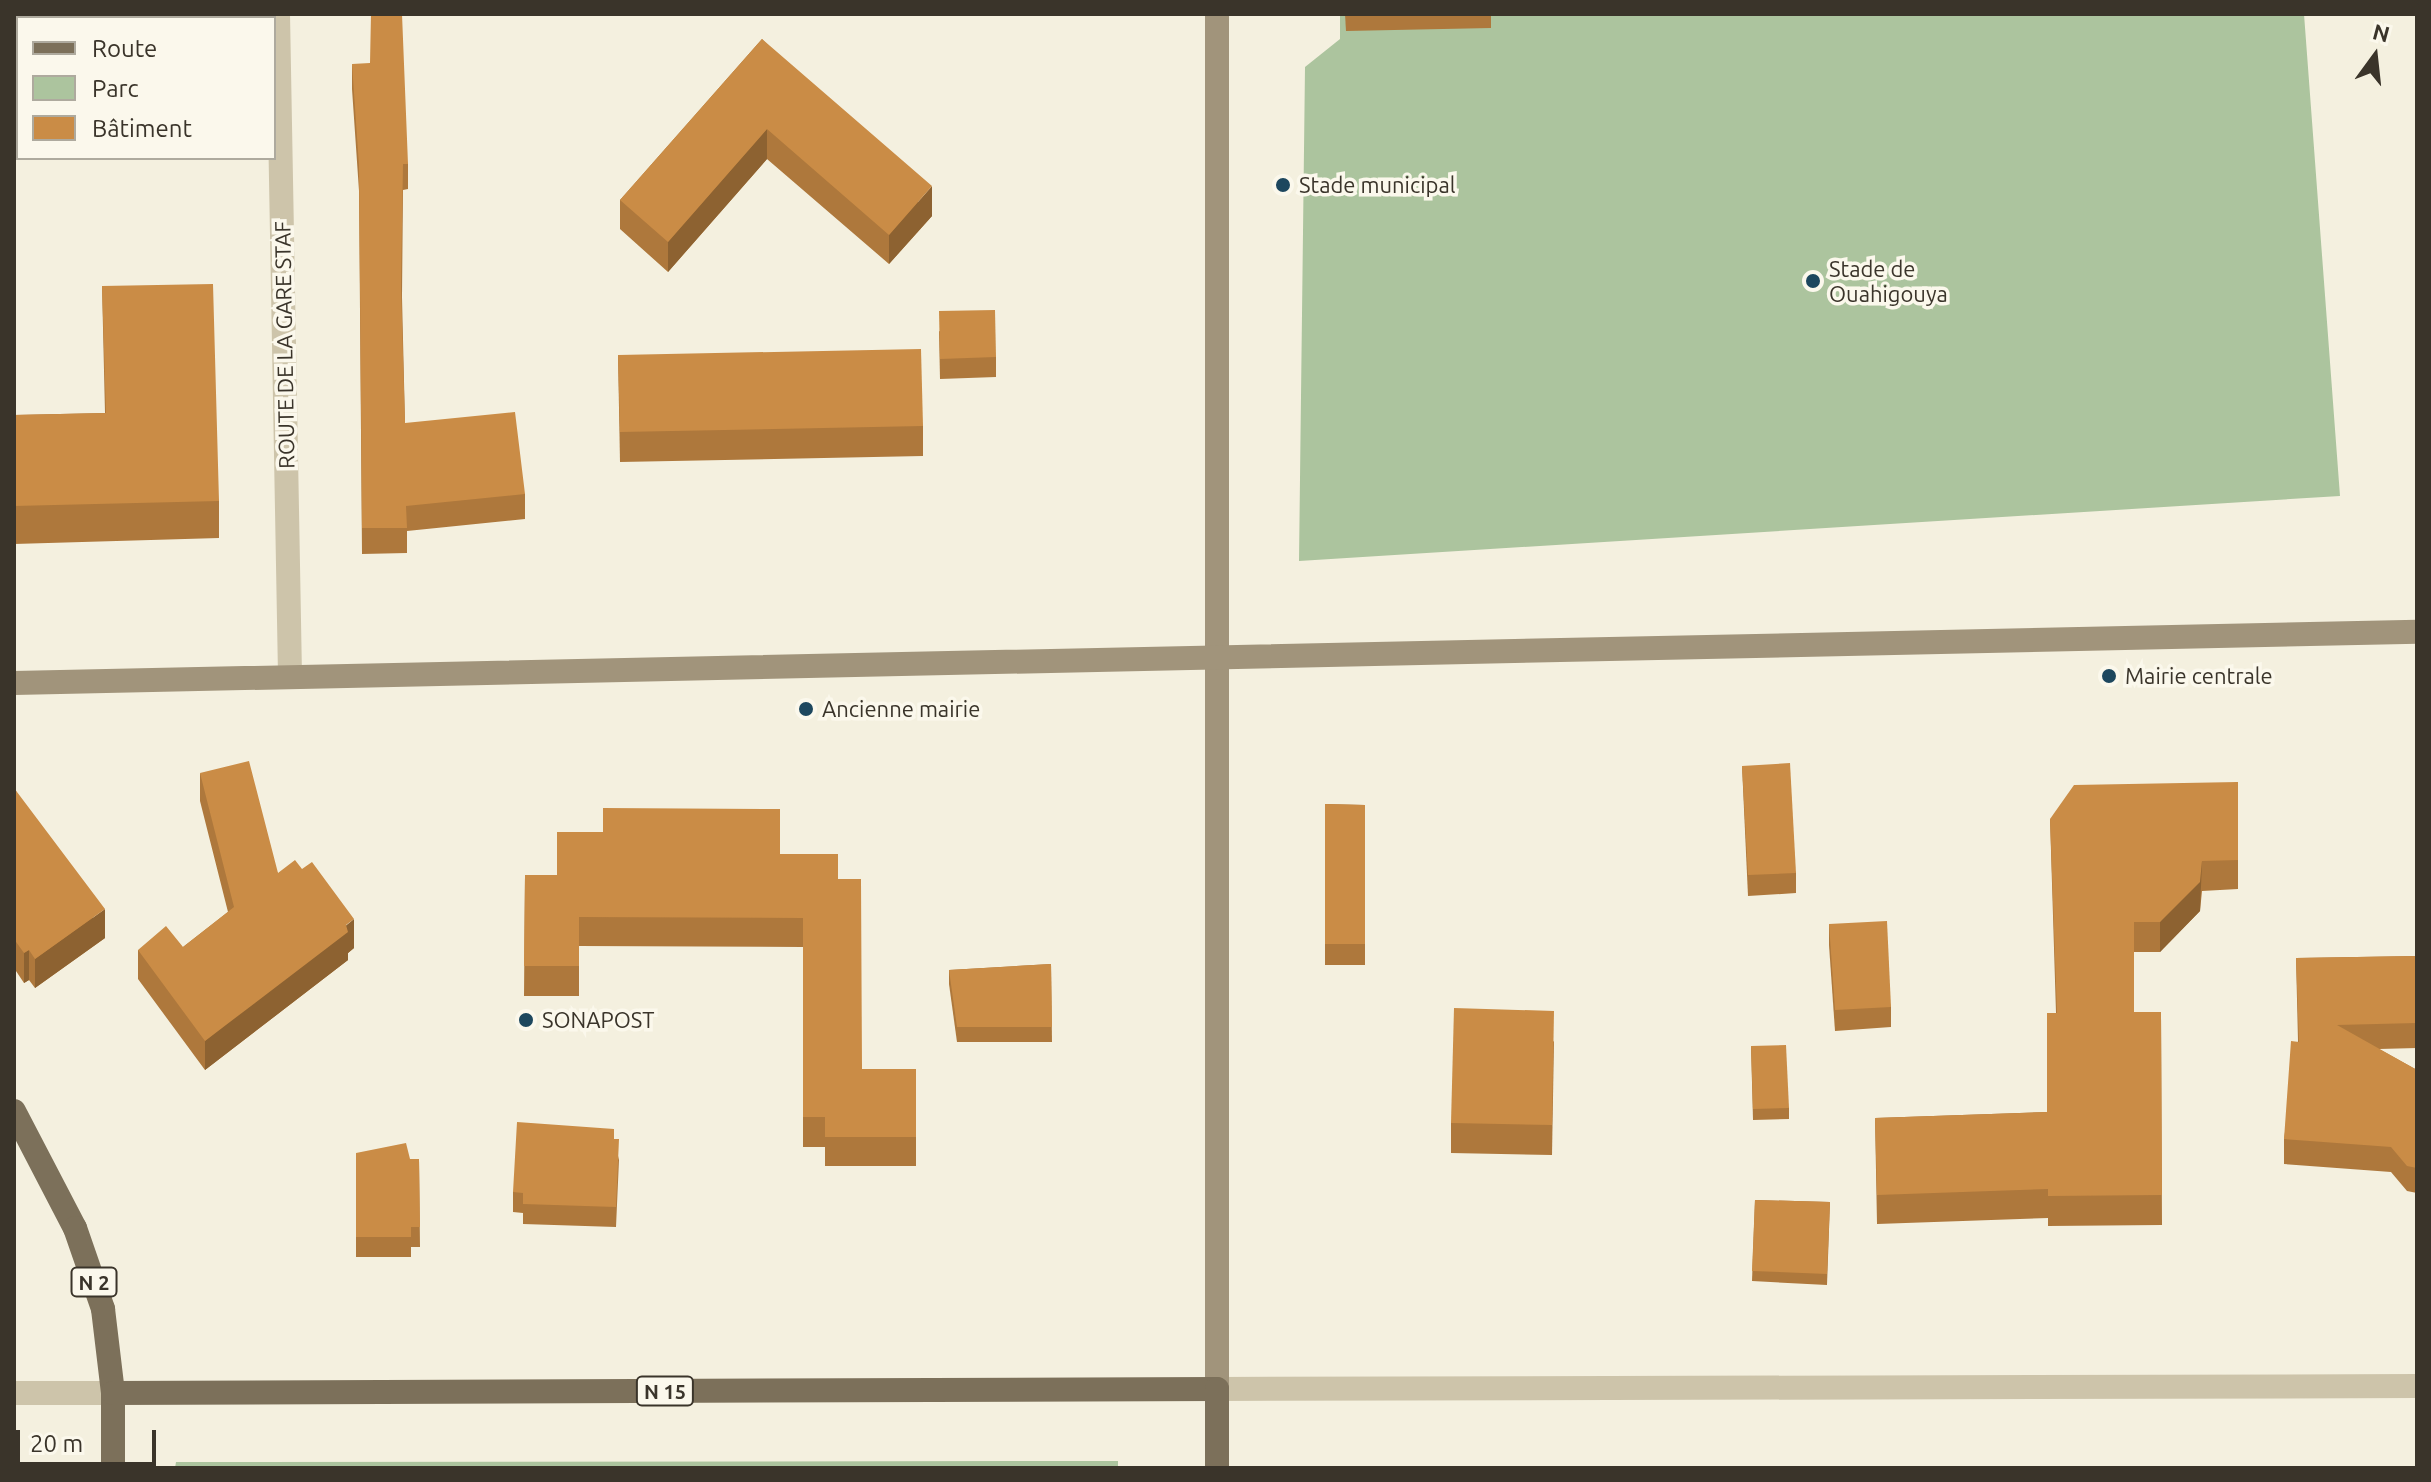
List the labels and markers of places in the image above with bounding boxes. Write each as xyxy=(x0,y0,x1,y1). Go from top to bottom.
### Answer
place label: Stade municipal xyxy=(1299,172,1455,198)
marker: Stade municipal xyxy=(1274,176,1292,194)
place label: Stade de Ouahigouya xyxy=(1829,255,1948,306)
marker: Stade de Ouahigouya xyxy=(1804,272,1822,290)
place label: Mairie centrale xyxy=(2125,663,2273,689)
marker: Mairie centrale xyxy=(2100,667,2118,685)
place label: Ancienne mairie xyxy=(822,696,980,722)
marker: Ancienne mairie xyxy=(797,700,815,718)
place label: SONAPOST xyxy=(542,1007,655,1033)
marker: SONAPOST xyxy=(517,1011,535,1029)

